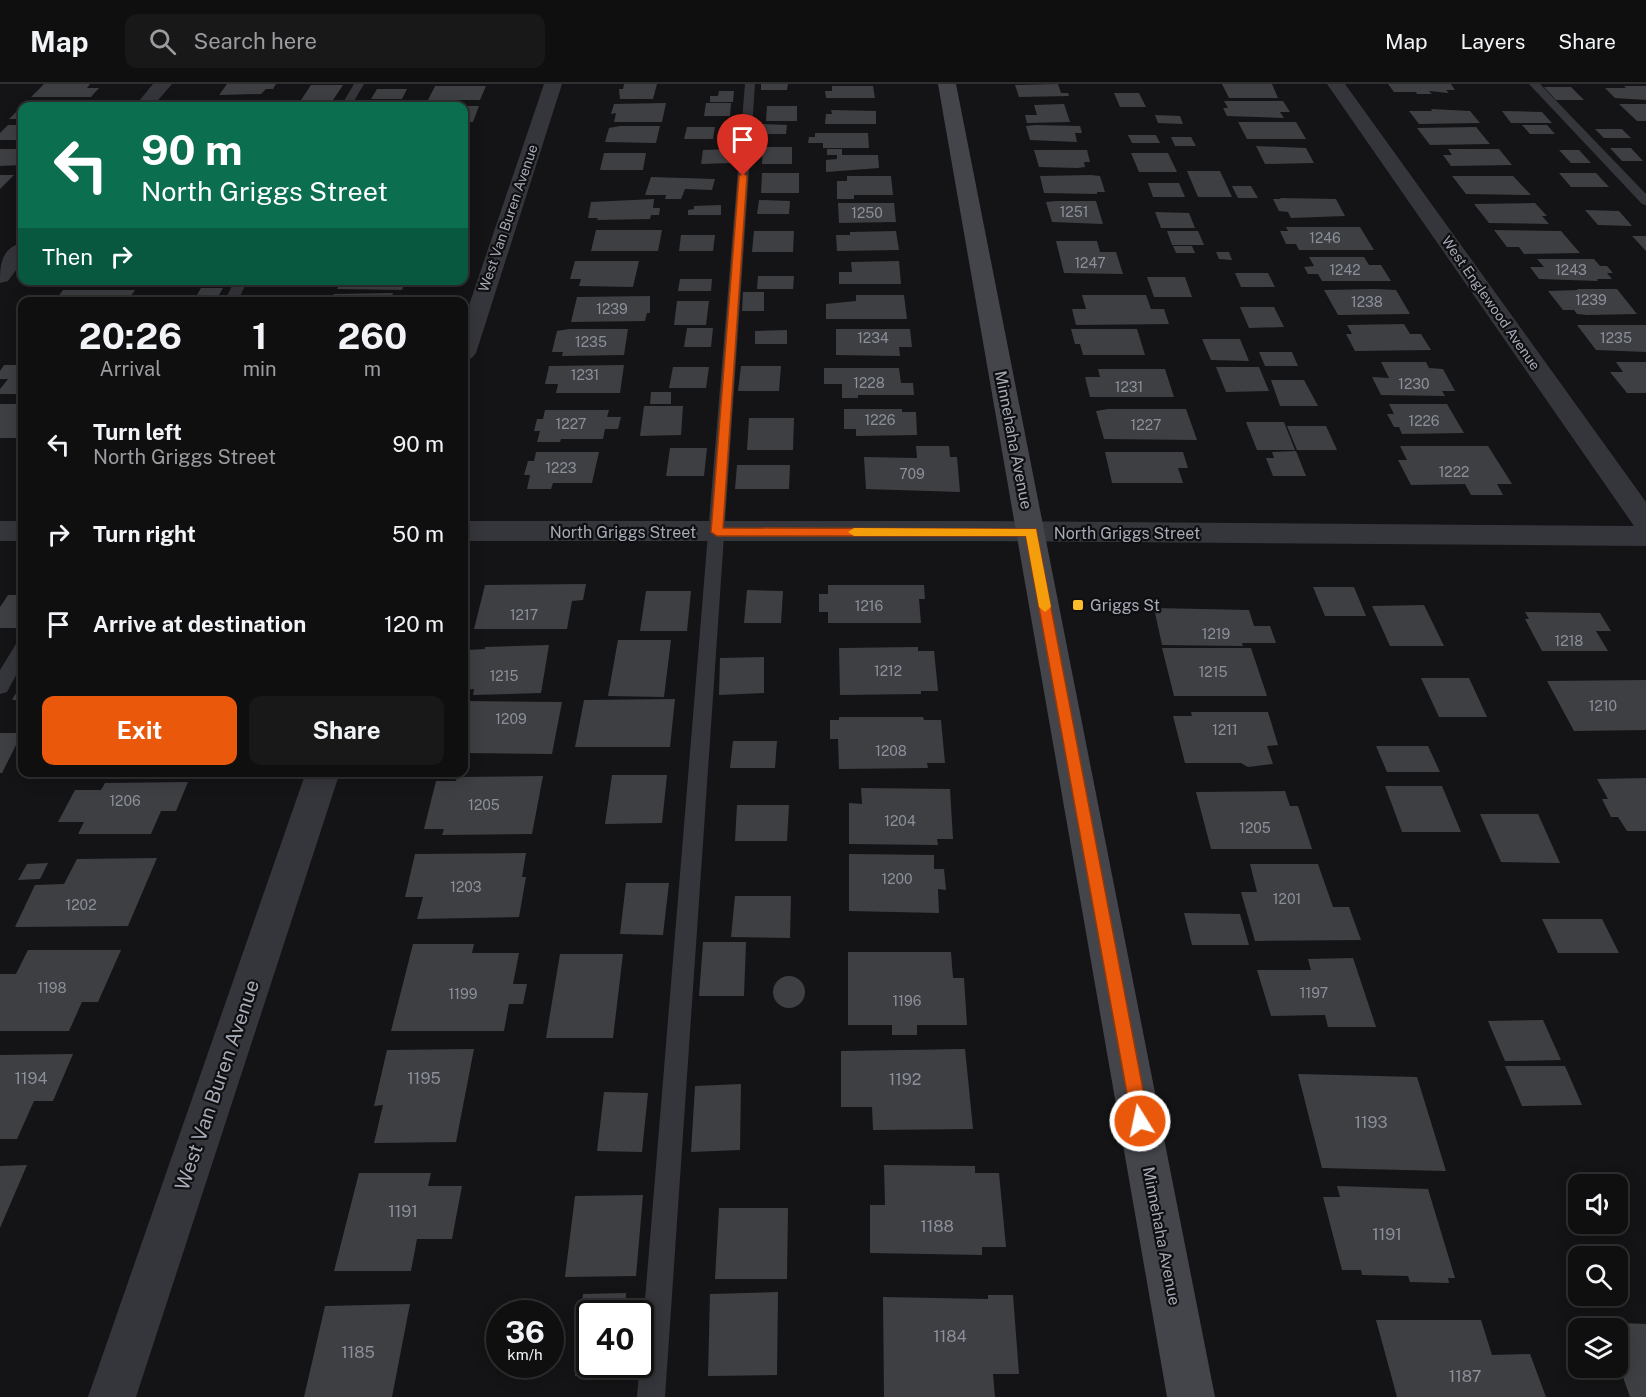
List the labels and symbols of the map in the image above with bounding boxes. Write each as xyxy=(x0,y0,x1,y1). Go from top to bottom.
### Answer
pin xyxy=(717,114,768,176)
street label: West Van Buren Avenue xyxy=(475,142,541,294)
house number: 1251 xyxy=(1060,204,1088,220)
house number: 1250 xyxy=(851,205,883,221)
house number: 1246 xyxy=(1309,230,1341,246)
street label: West Englewood Avenue xyxy=(1439,233,1543,373)
house number: 1247 xyxy=(1074,255,1106,271)
house number: 1242 xyxy=(1329,262,1361,278)
house number: 1243 xyxy=(1555,262,1587,278)
house number: 1239 xyxy=(1575,292,1607,308)
house number: 1238 xyxy=(1351,294,1383,310)
house number: 1239 xyxy=(596,301,628,317)
house number: 1234 xyxy=(857,330,889,346)
house number: 1235 xyxy=(1600,330,1632,346)
house number: 1235 xyxy=(575,334,607,350)
house number: 1231 xyxy=(571,367,599,383)
street label: Minnehaha Avenue xyxy=(991,369,1036,511)
house number: 1228 xyxy=(853,375,885,391)
house number: 1230 xyxy=(1398,376,1430,392)
house number: 1231 xyxy=(1115,379,1143,395)
house number: 1226 xyxy=(864,412,896,428)
house number: 1226 xyxy=(1408,413,1440,429)
house number: 1227 xyxy=(556,416,586,432)
house number: 1227 xyxy=(1131,417,1161,433)
house number: 1223 xyxy=(545,460,577,476)
house number: 1222 xyxy=(1439,464,1469,480)
house number: 709 xyxy=(899,466,925,482)
street label: North Griggs Street xyxy=(550,523,696,542)
street label: North Griggs Street xyxy=(1054,524,1200,543)
place label: Griggs St xyxy=(1090,596,1160,615)
house number: 1216 xyxy=(855,598,884,614)
marker: Griggs St xyxy=(1071,598,1085,612)
house number: 1217 xyxy=(510,607,538,623)
house number: 1219 xyxy=(1202,626,1230,642)
house number: 1218 xyxy=(1555,633,1583,649)
house number: 1212 xyxy=(874,663,902,679)
house number: 1215 xyxy=(1199,664,1227,680)
house number: 1215 xyxy=(490,668,518,684)
house number: 1210 xyxy=(1589,698,1617,714)
house number: 1209 xyxy=(495,711,527,727)
house number: 1211 xyxy=(1212,722,1238,738)
house number: 1208 xyxy=(875,743,907,759)
house number: 1206 xyxy=(109,793,141,809)
house number: 1205 xyxy=(468,797,500,813)
house number: 1204 xyxy=(884,813,916,829)
house number: 1205 xyxy=(1239,820,1271,836)
house number: 1200 xyxy=(881,871,913,887)
house number: 1203 xyxy=(450,879,482,895)
house number: 1201 xyxy=(1273,891,1301,907)
house number: 1202 xyxy=(66,897,96,913)
street label: West Van Buren Avenue xyxy=(170,977,264,1193)
house number: 1198 xyxy=(37,980,67,996)
house number: 1197 xyxy=(1300,985,1328,1001)
house number: 1199 xyxy=(449,986,478,1002)
house number: 1196 xyxy=(893,993,922,1009)
house number: 1194 xyxy=(14,1069,48,1088)
house number: 1195 xyxy=(407,1069,441,1088)
house number: 1192 xyxy=(889,1070,921,1089)
position arrow xyxy=(1108,1089,1172,1153)
house number: 1193 xyxy=(1355,1113,1388,1132)
street label: Minnehaha Avenue xyxy=(1139,1165,1184,1307)
house number: 1191 xyxy=(388,1202,418,1221)
house number: 1188 xyxy=(920,1217,954,1236)
house number: 1191 xyxy=(1372,1225,1402,1244)
speed limit sign: 40 xyxy=(576,1300,654,1378)
house number: 1184 xyxy=(933,1327,967,1346)
house number: 1185 xyxy=(341,1343,375,1362)
house number: 1187 xyxy=(1449,1367,1481,1386)

